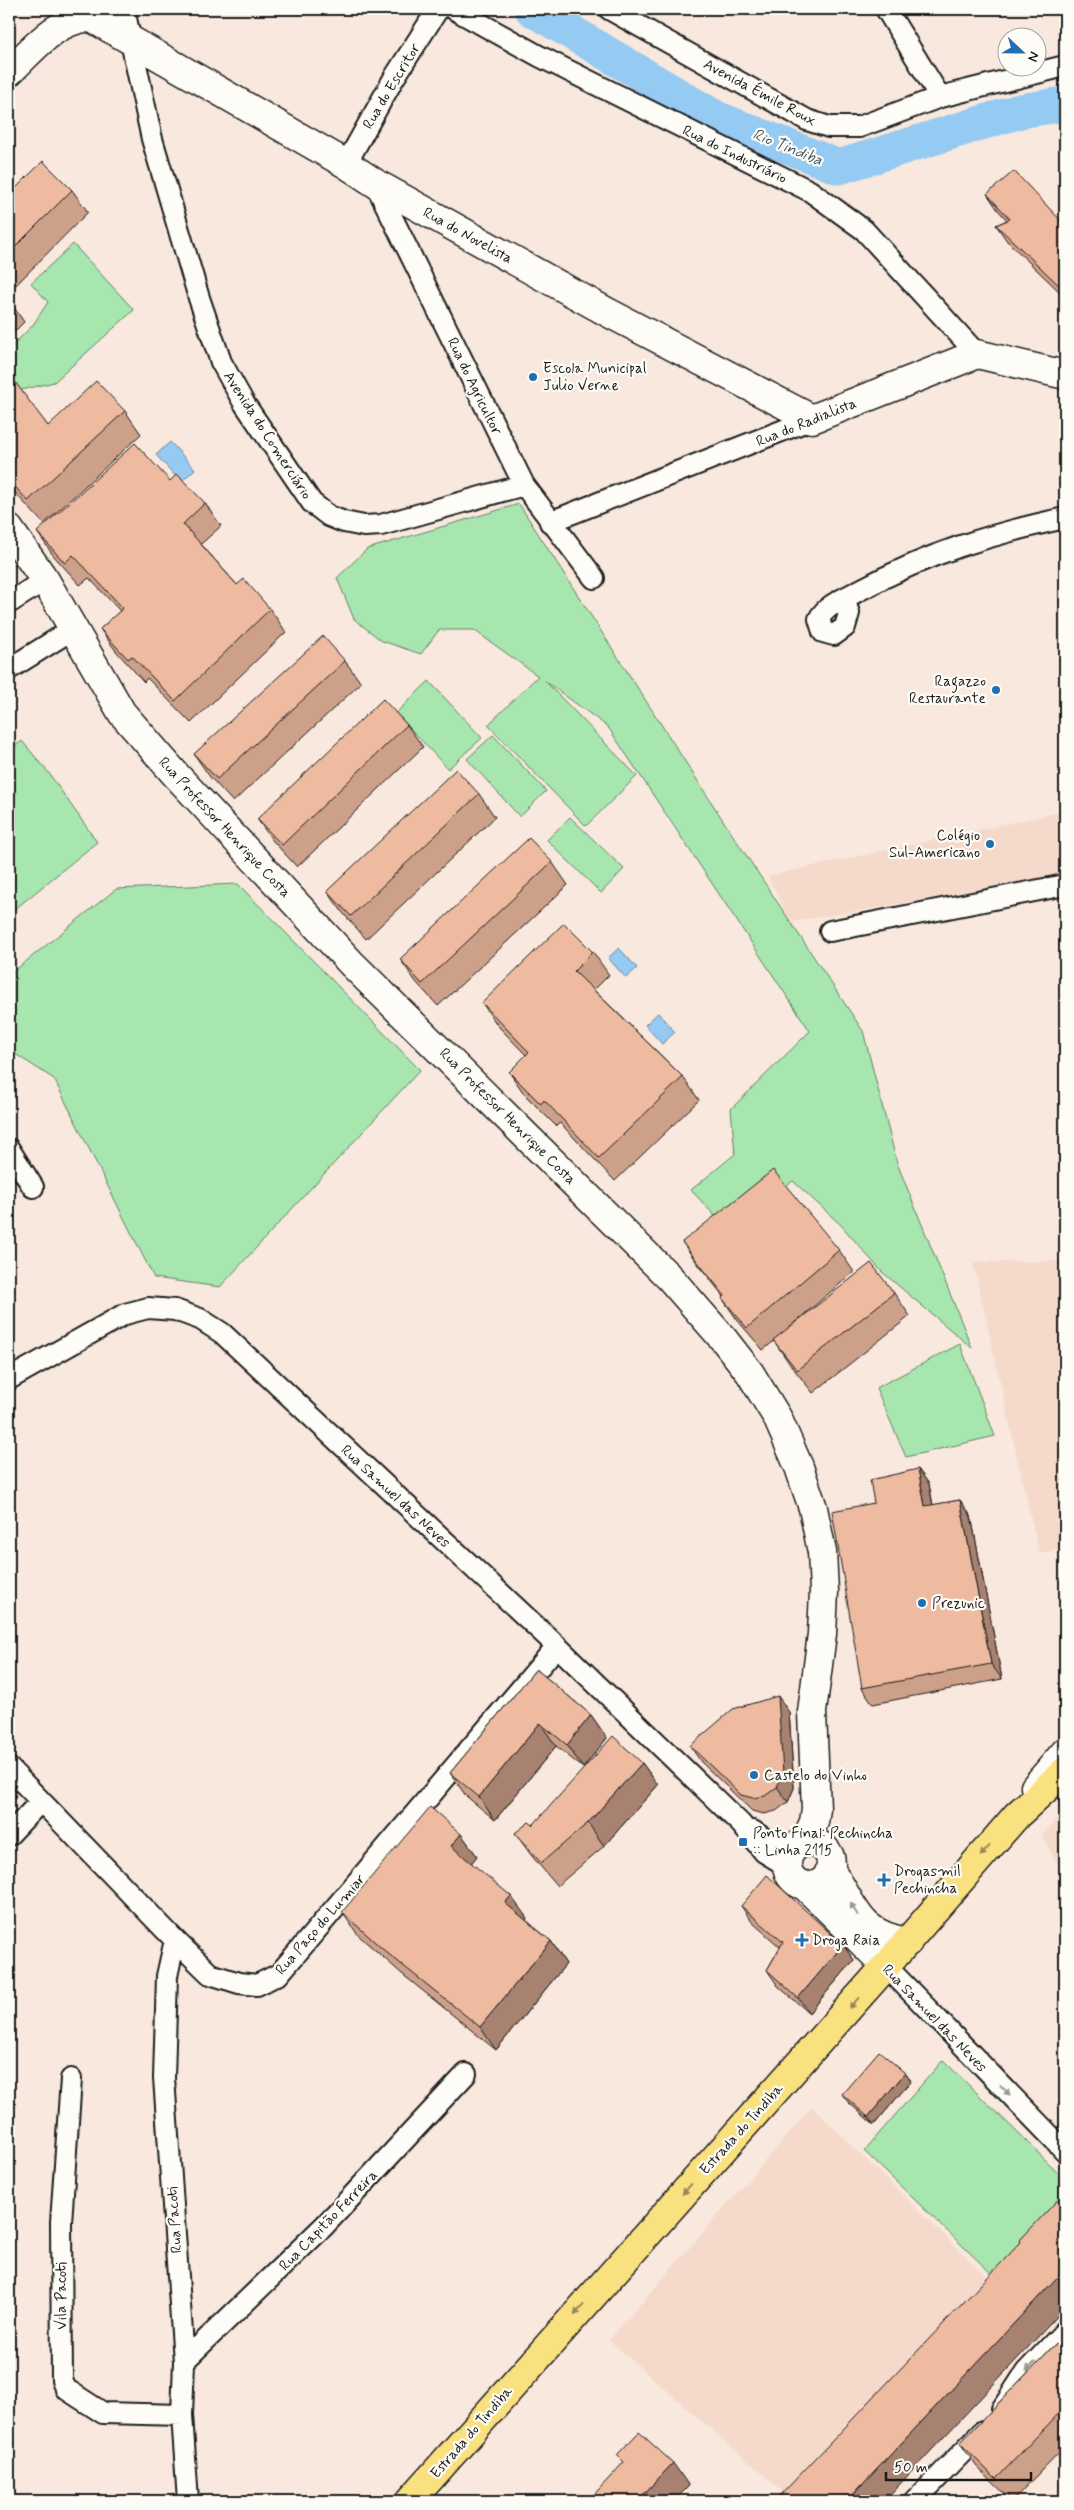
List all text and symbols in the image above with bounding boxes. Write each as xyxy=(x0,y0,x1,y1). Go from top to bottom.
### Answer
north arrow xyxy=(996,28,1046,78)
street label: Rua do Escritor xyxy=(358,39,426,133)
text: N xyxy=(1023,49,1043,64)
street label: Avenida Émile Roux xyxy=(700,54,820,131)
street label: Rua do Industriário xyxy=(679,121,790,189)
water label: Rio Tindiba xyxy=(749,124,826,171)
street label: Rua do Novelista xyxy=(419,203,516,269)
street label: Rua do Agricultor xyxy=(442,334,506,438)
place label: Escola Municipal Julio Verne xyxy=(543,359,647,396)
street label: Avenida do Comerciário xyxy=(218,368,316,503)
marker: Escola Municipal Julio Verne xyxy=(527,371,539,383)
street label: Rua do Radialista xyxy=(753,394,860,452)
place label: Ragazzo Restaurante xyxy=(909,672,986,709)
marker: Ragazzo Restaurante xyxy=(990,684,1002,696)
street label: Rua Professor Henrique Costa xyxy=(154,753,295,903)
place label: Colégio Sul-Americano xyxy=(889,826,980,863)
marker: Colégio Sul-Americano xyxy=(984,838,996,850)
street label: Rua Professor Henrique Costa xyxy=(435,1044,580,1190)
street label: Rua Samuel das Neves xyxy=(336,1441,455,1553)
place label: Prezunic xyxy=(932,1594,985,1614)
marker: Prezunic xyxy=(916,1597,928,1609)
place label: Castelo do Vinho xyxy=(764,1766,867,1786)
marker: Castelo do Vinho xyxy=(748,1769,760,1781)
place label: Ponto Final: Pechincha :: Linha 2115 xyxy=(753,1824,893,1861)
marker: Ponto Final: Pechincha :: Linha 2115 xyxy=(737,1836,749,1848)
one-way arrow xyxy=(979,1845,990,1858)
place label: Drogasmil Pechincha xyxy=(894,1862,961,1899)
street label: Rua Paço do Lumiar xyxy=(271,1870,370,1980)
marker: Drogasmil Pechincha xyxy=(878,1874,890,1886)
one-way arrow xyxy=(850,1902,859,1915)
place label: Droga Raia xyxy=(812,1931,880,1951)
marker: Droga Raia xyxy=(796,1934,808,1946)
street label: Rua Samuel das Neves xyxy=(877,1960,991,2077)
one-way arrow xyxy=(848,1996,860,2008)
street label: Estrada do Tindiba xyxy=(695,2079,789,2180)
one-way arrow xyxy=(999,2083,1011,2095)
street label: Rua Capitão Ferreira xyxy=(275,2165,383,2276)
one-way arrow xyxy=(681,2182,693,2194)
street label: Rua Pacoti xyxy=(163,2186,187,2254)
street label: Vila Pacoti xyxy=(52,2262,72,2330)
one-way arrow xyxy=(573,2304,584,2317)
one-way arrow xyxy=(1025,2360,1037,2372)
street label: Estrada do Tindiba xyxy=(426,2381,518,2483)
scale bar xyxy=(886,2450,1032,2482)
text: 50 m xyxy=(894,2458,928,2478)

